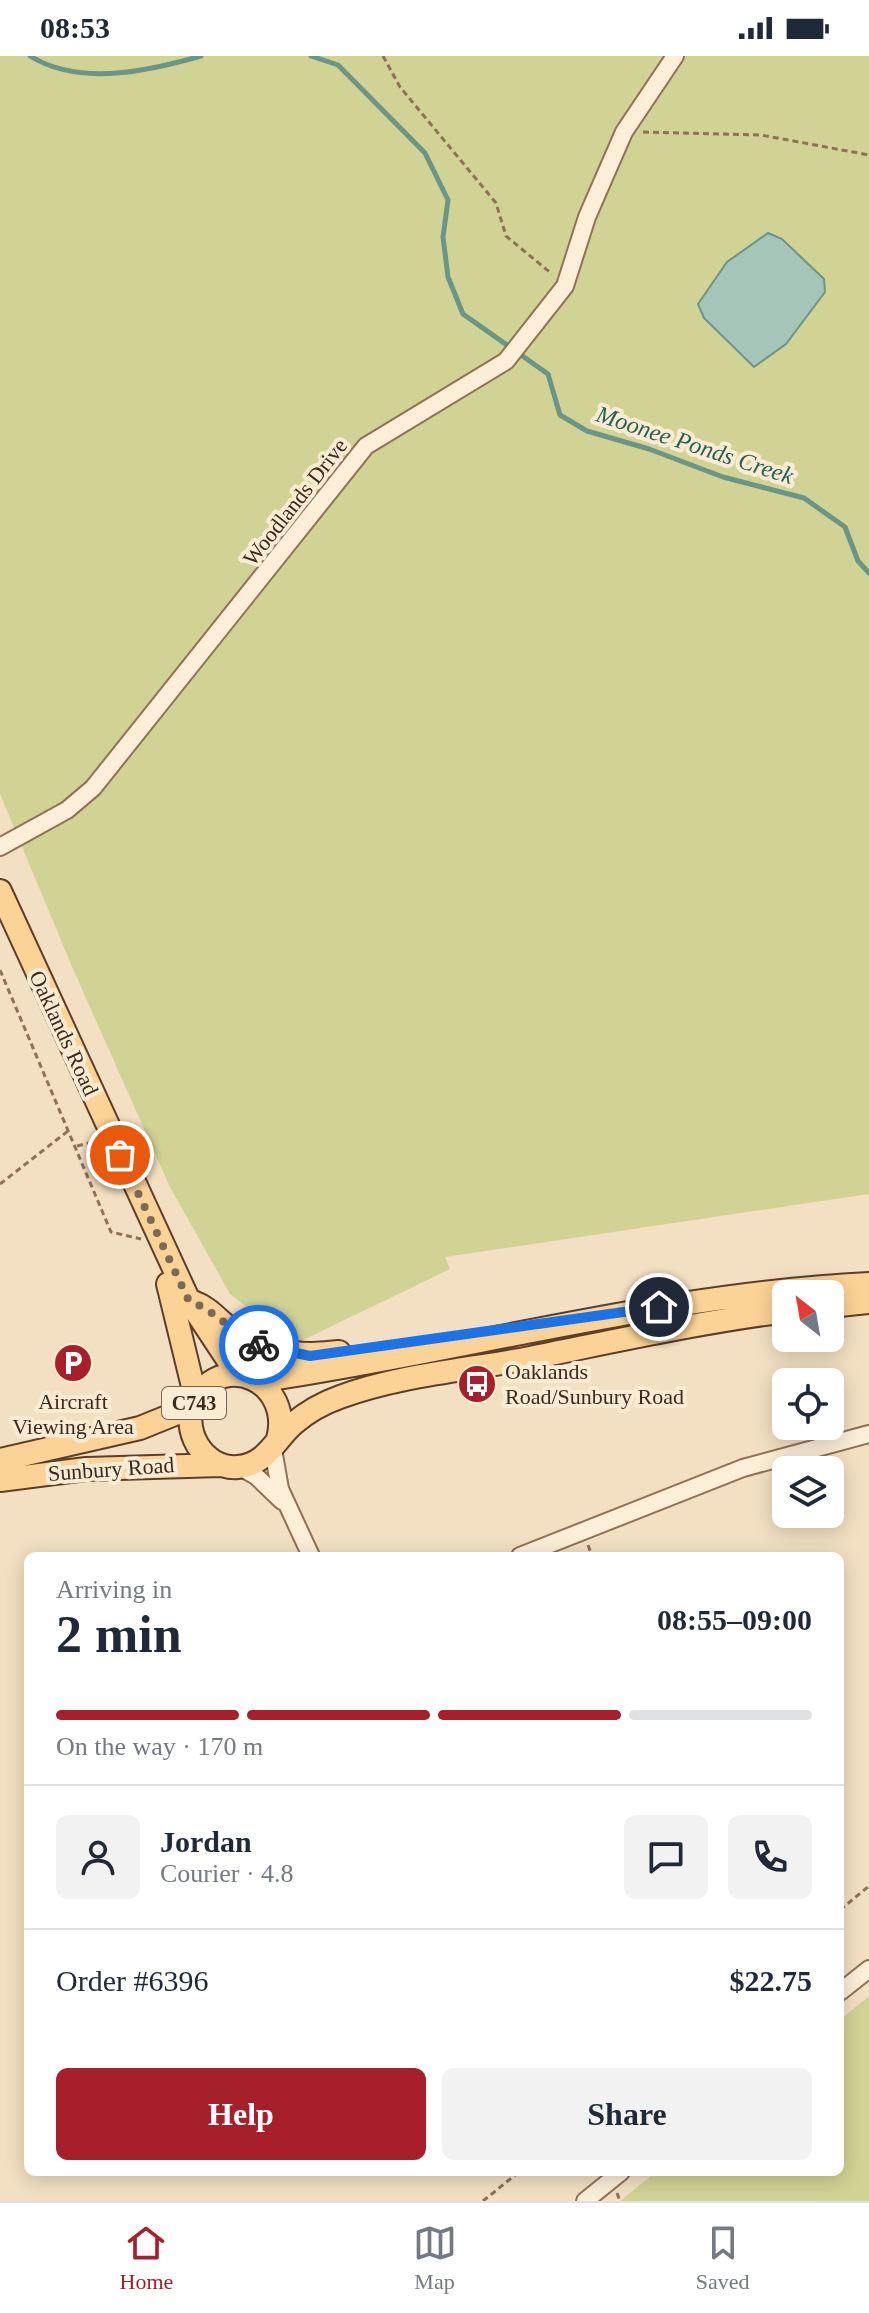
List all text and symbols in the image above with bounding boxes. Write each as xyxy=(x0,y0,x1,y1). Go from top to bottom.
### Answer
text: 08:53 xyxy=(40,11,110,44)
water label: Moonee Ponds Creek xyxy=(592,401,797,489)
street label: Woodlands Drive xyxy=(238,434,352,570)
street label: Oaklands Road xyxy=(24,967,104,1099)
pin xyxy=(86,1121,154,1189)
icon: bag xyxy=(98,1133,142,1177)
pin xyxy=(625,1273,693,1341)
north arrow xyxy=(772,1280,844,1352)
map controls xyxy=(772,1280,844,1528)
icon: home xyxy=(637,1285,681,1329)
courier xyxy=(219,1305,299,1385)
icon: bike xyxy=(237,1323,281,1367)
parking icon: Aircraft Viewing Area xyxy=(52,1342,94,1384)
place label: Oaklands Road/Sunbury Road xyxy=(505,1359,684,1409)
bus stop icon: Oaklands Road/Sunbury Road xyxy=(456,1363,498,1405)
button: locate xyxy=(772,1368,844,1440)
road number: C743 xyxy=(162,1387,226,1419)
place label: Aircraft Viewing Area xyxy=(12,1389,134,1439)
street label: Sunbury Road xyxy=(47,1452,175,1486)
button: layers xyxy=(772,1456,844,1528)
text: Arriving in xyxy=(56,1575,172,1604)
text: 08:55–09:00 xyxy=(657,1603,812,1636)
text: 2 min xyxy=(56,1606,182,1663)
text: On the way · 170 m xyxy=(56,1732,263,1761)
button: person xyxy=(56,1815,140,1899)
button: chat xyxy=(624,1815,708,1899)
button: phone xyxy=(728,1815,812,1899)
text: Jordan xyxy=(160,1825,252,1858)
text: Courier · 4.8 xyxy=(160,1859,294,1888)
text: Order #6396 xyxy=(56,1964,208,1997)
text: $22.75 xyxy=(730,1964,812,1997)
button: Help xyxy=(56,2068,426,2160)
button: Share xyxy=(442,2068,812,2160)
tab: Home xyxy=(120,2221,173,2295)
tab: Map xyxy=(413,2221,457,2295)
tab: Saved xyxy=(696,2221,749,2295)

